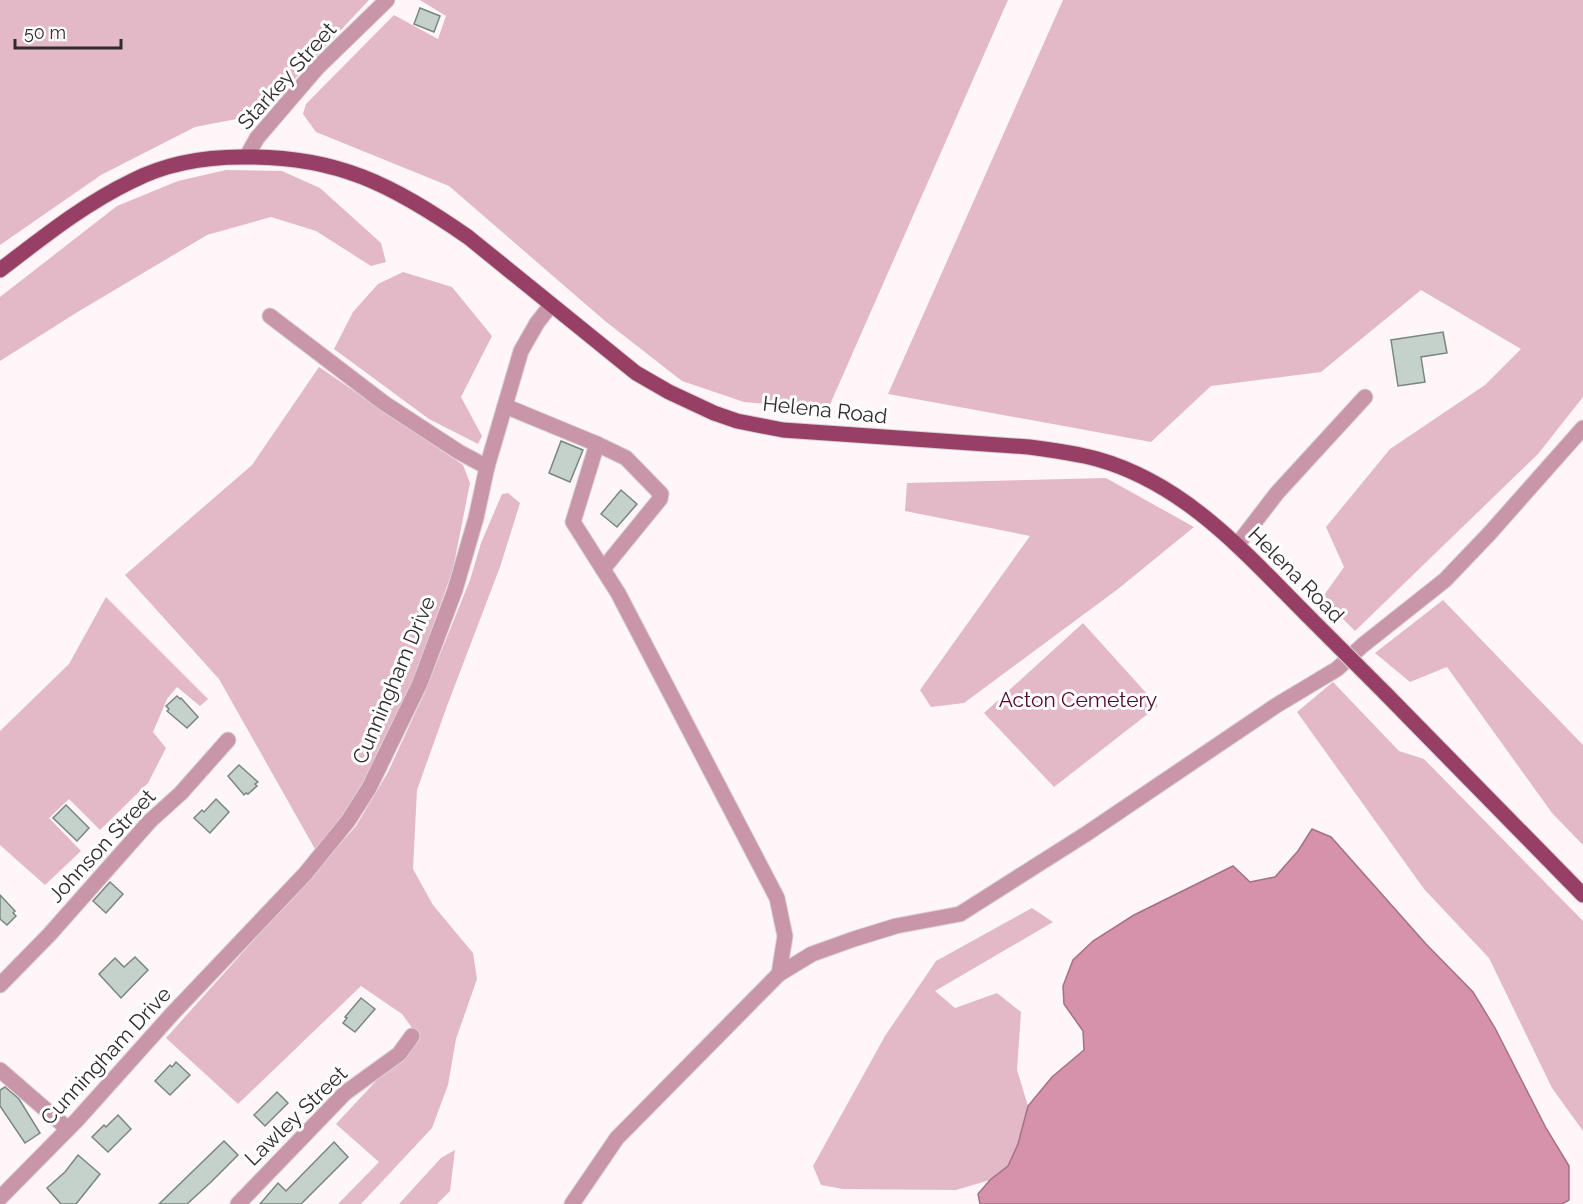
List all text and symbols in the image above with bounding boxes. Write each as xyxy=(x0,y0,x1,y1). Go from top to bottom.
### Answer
scale bar xyxy=(15,12,122,50)
street label: Starkey Street xyxy=(232,17,341,134)
text: 50 m xyxy=(24,22,66,43)
street label: Helena Road xyxy=(762,391,889,428)
street label: Helena Road xyxy=(1243,522,1349,628)
street label: Cunningham Drive xyxy=(347,592,440,767)
park label: Acton Cemetery xyxy=(999,687,1157,712)
street label: Johnson Street xyxy=(43,784,160,907)
street label: Cunningham Drive xyxy=(35,981,176,1130)
street label: Lawley Street xyxy=(239,1061,352,1171)

